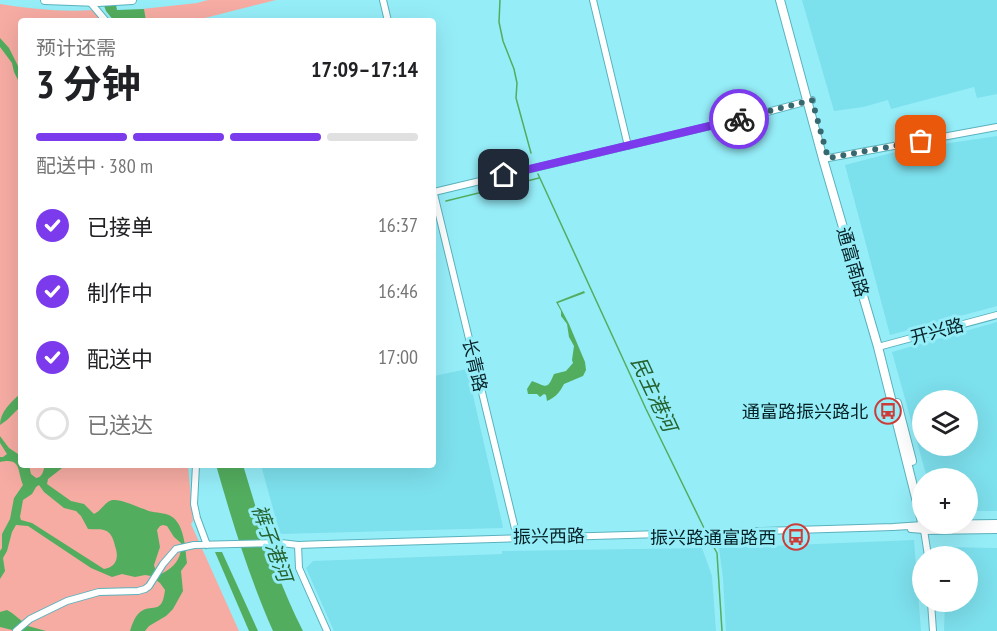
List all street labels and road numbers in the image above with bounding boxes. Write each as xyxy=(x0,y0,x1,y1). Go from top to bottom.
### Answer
street label: 通富南路 xyxy=(832,224,874,300)
street label: 开兴路 xyxy=(908,313,966,349)
street label: 长青路 xyxy=(458,336,492,394)
street label: 振兴西路 xyxy=(513,524,585,548)

